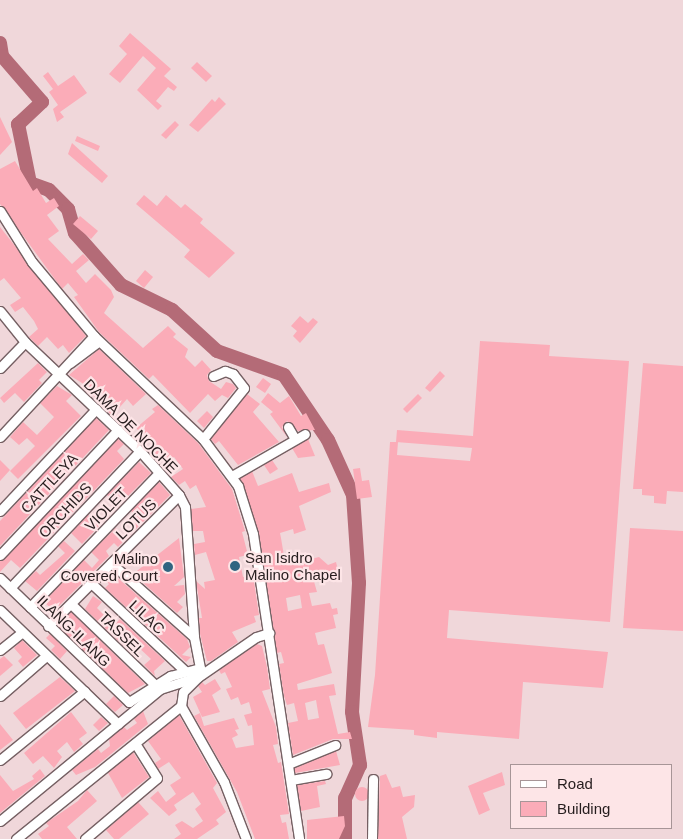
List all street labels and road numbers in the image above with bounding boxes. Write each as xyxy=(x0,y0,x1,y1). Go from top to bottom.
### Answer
street label: DAMA DE NOCHE xyxy=(80,375,182,477)
street label: CATTLEYA xyxy=(17,449,81,517)
street label: ORCHIDS xyxy=(35,479,95,541)
street label: VIOLET xyxy=(81,484,131,534)
street label: LOTUS xyxy=(112,495,160,543)
street label: ILANG-ILANG xyxy=(34,592,114,670)
street label: LILAC xyxy=(126,596,168,638)
street label: TASSEL xyxy=(95,608,149,660)

